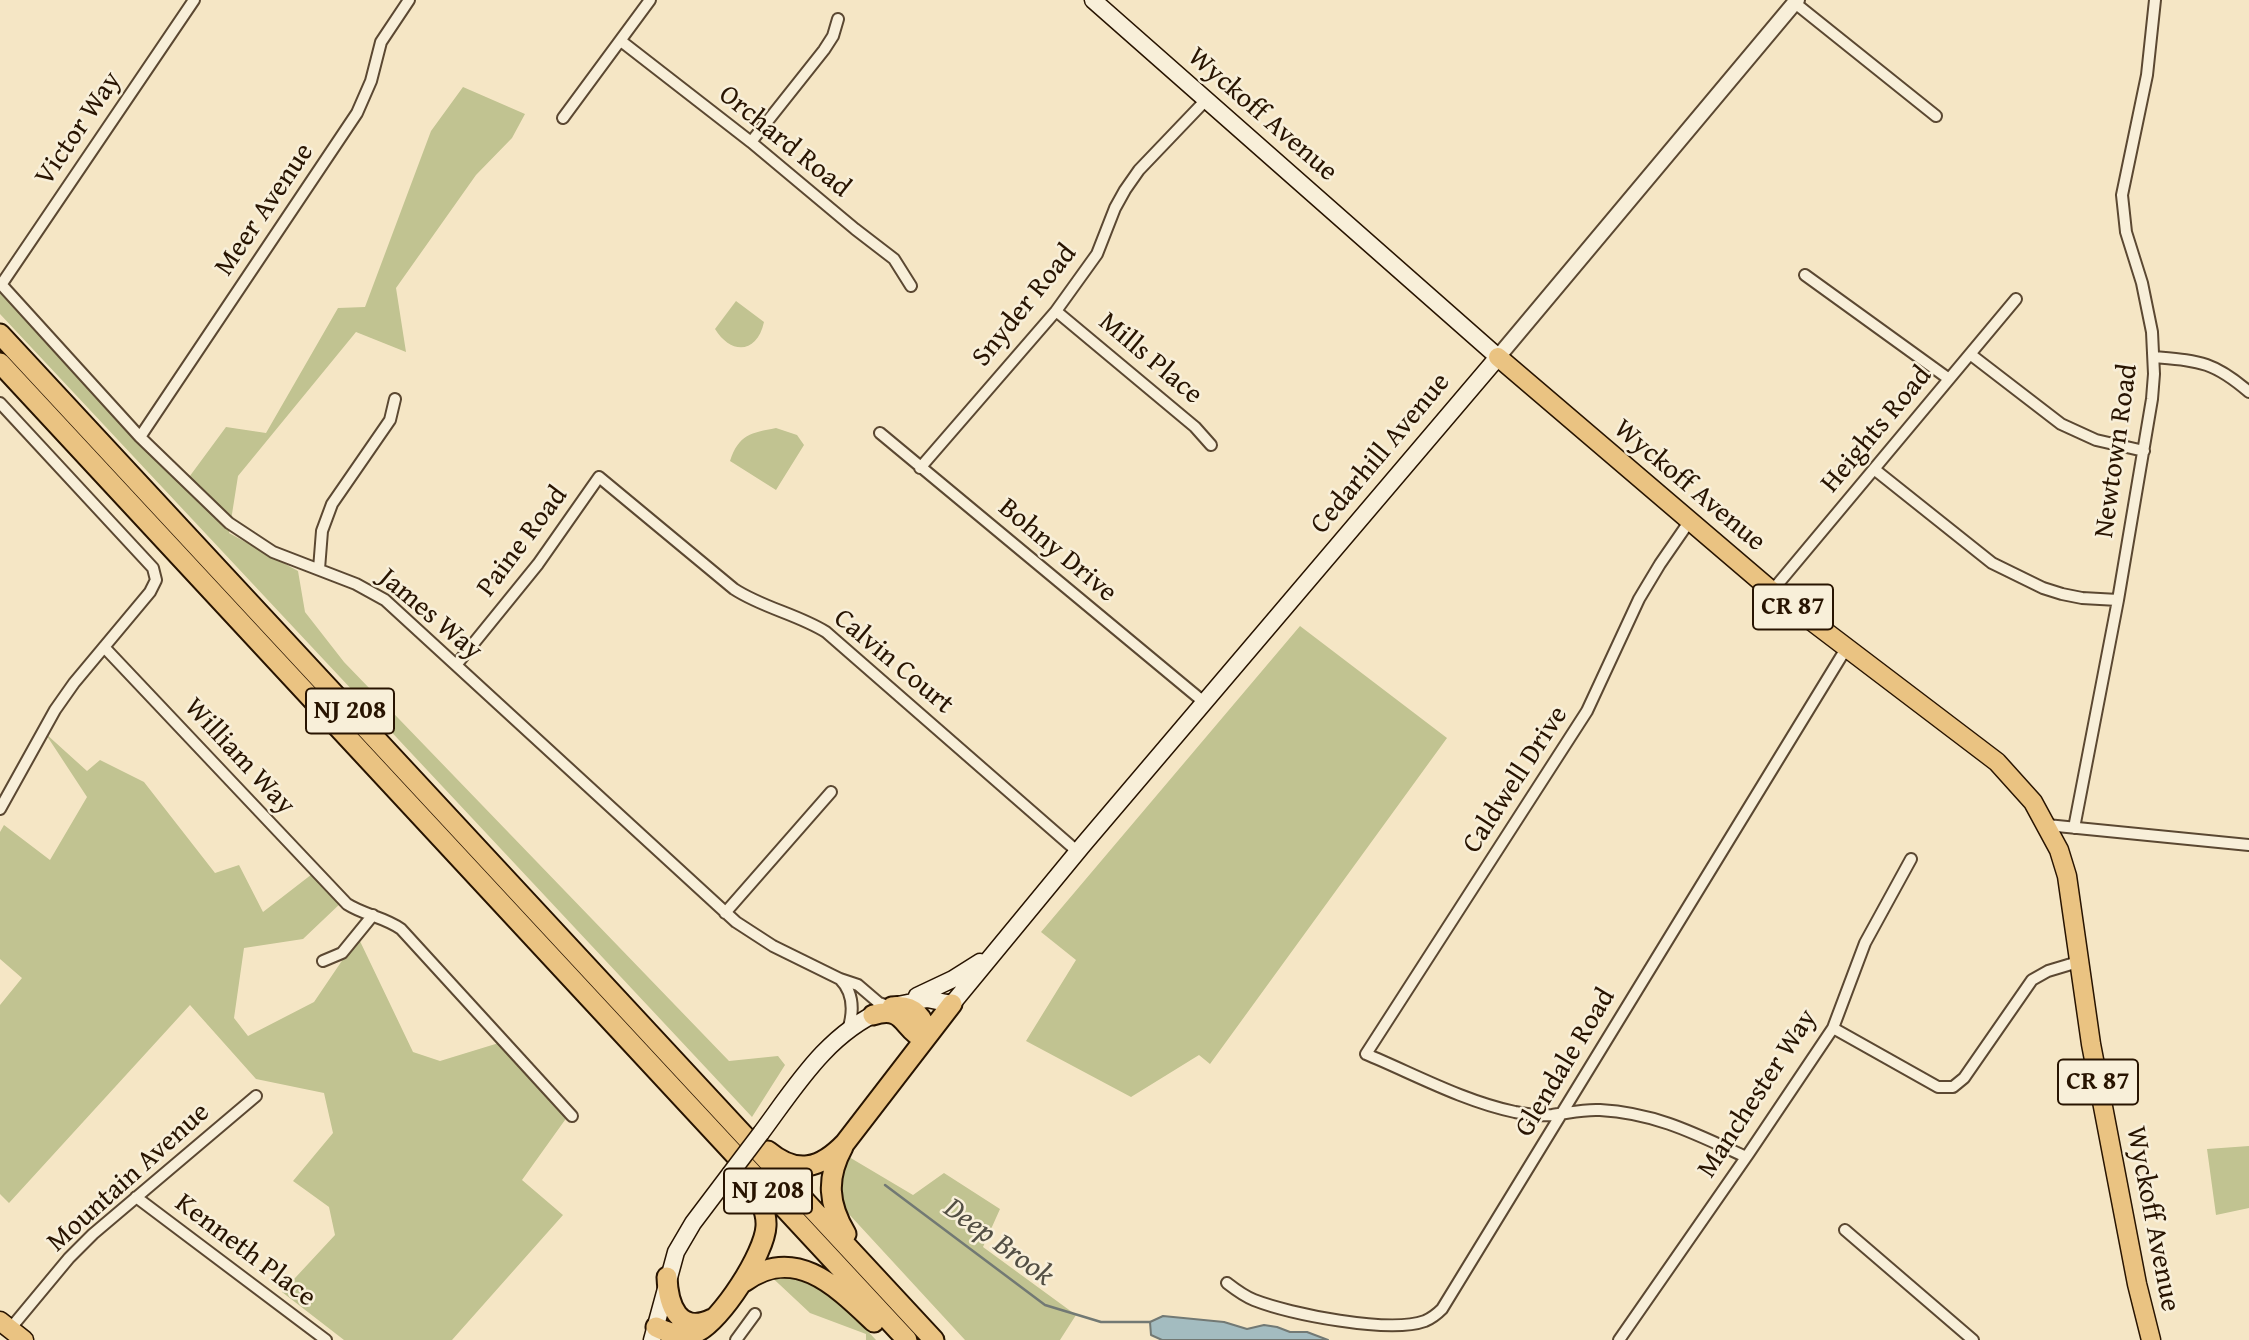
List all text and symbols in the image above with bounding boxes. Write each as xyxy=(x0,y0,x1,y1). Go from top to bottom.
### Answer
street label: Wyckoff Avenue xyxy=(1180,41,1344,189)
street label: Victor Way xyxy=(29,66,129,192)
street label: Orchard Road xyxy=(711,79,857,205)
street label: Meer Avenue xyxy=(208,137,322,283)
street label: Snyder Road xyxy=(965,238,1085,374)
street label: Mills Place xyxy=(1091,306,1209,412)
street label: Heights Road xyxy=(1814,360,1940,500)
street label: Newtown Road xyxy=(2088,362,2146,540)
street label: Cedarhill Avenue xyxy=(1304,367,1458,541)
street label: Wyckoff Avenue xyxy=(1606,413,1772,559)
street label: Paine Road xyxy=(471,480,575,604)
street label: Bohny Drive xyxy=(991,492,1123,610)
street label: James Way xyxy=(371,562,489,668)
road number: CR 87 xyxy=(1753,584,1833,629)
street label: Calvin Court xyxy=(826,602,960,722)
road number: NJ 208 xyxy=(306,688,394,734)
street label: William Way xyxy=(176,692,302,822)
street label: Caldwell Drive xyxy=(1456,700,1576,860)
street label: Glendale Road xyxy=(1509,983,1623,1143)
street label: Manchester Way xyxy=(1691,1003,1825,1185)
road number: CR 87 xyxy=(2058,1060,2138,1105)
street label: Mountain Avenue xyxy=(41,1096,217,1260)
street label: Wyckoff Avenue xyxy=(2118,1124,2186,1314)
road number: NJ 208 xyxy=(724,1168,812,1214)
street label: Kenneth Place xyxy=(168,1187,322,1315)
water label: Deep Brook xyxy=(936,1191,1060,1295)

